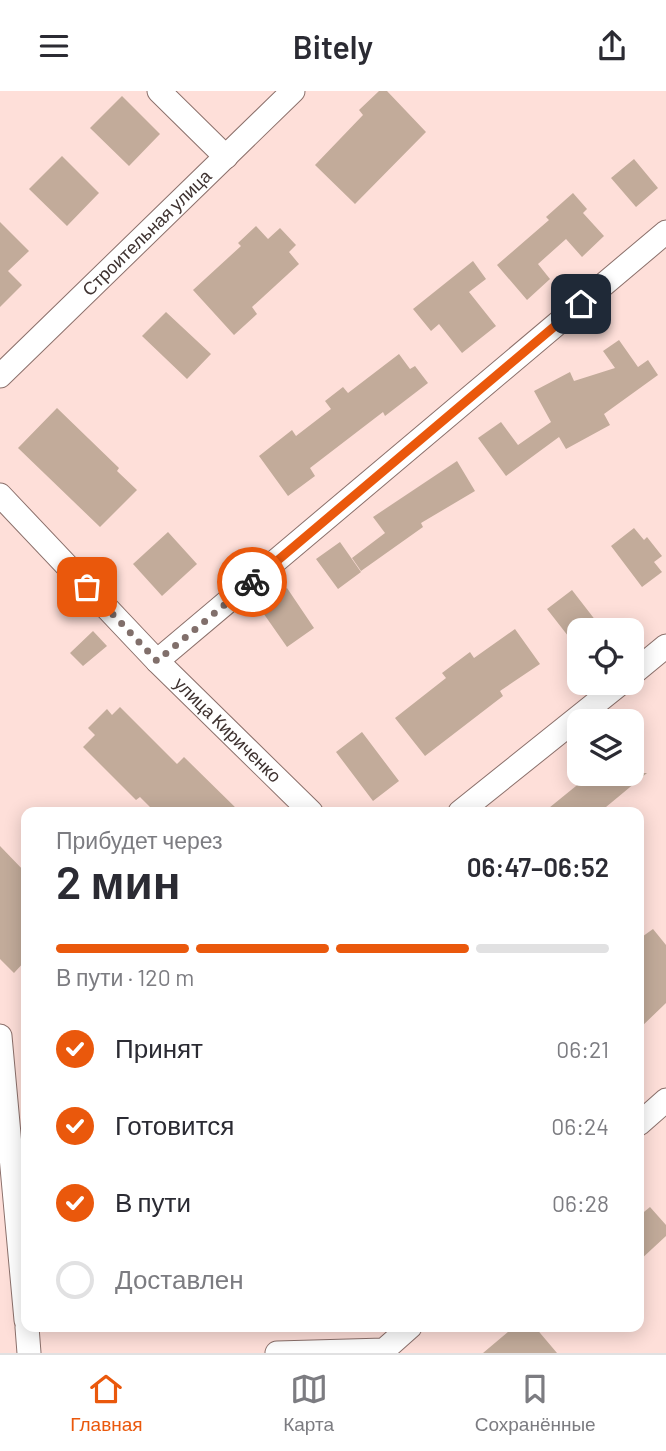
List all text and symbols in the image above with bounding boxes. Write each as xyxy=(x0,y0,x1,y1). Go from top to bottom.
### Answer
icon: menu xyxy=(35,27,73,65)
text: Bitely xyxy=(293,27,373,65)
icon: share xyxy=(593,27,631,65)
street label: Строительная улица xyxy=(77,164,216,300)
pin xyxy=(551,274,611,334)
icon: home xyxy=(562,285,600,323)
courier xyxy=(217,547,287,617)
pin xyxy=(57,557,117,617)
icon: bike xyxy=(233,563,271,601)
icon: bag xyxy=(68,568,106,606)
map controls xyxy=(567,618,644,786)
button: locate xyxy=(567,618,644,695)
street label: улица Кириченко xyxy=(170,672,286,787)
button: layers xyxy=(567,709,644,786)
text: Прибудет через xyxy=(56,826,223,854)
text: 06:47–06:52 xyxy=(467,851,609,882)
text: 2 мин xyxy=(56,853,181,908)
text: В пути · 120 m xyxy=(56,963,194,991)
icon: check xyxy=(56,1030,94,1068)
text: Принят xyxy=(115,1032,203,1063)
text: 06:21 xyxy=(556,1035,609,1063)
icon: check xyxy=(56,1107,94,1145)
text: Готовится xyxy=(115,1109,234,1140)
text: 06:24 xyxy=(551,1112,609,1140)
icon: check xyxy=(56,1184,94,1222)
text: В пути xyxy=(115,1186,191,1217)
text: 06:28 xyxy=(552,1189,609,1217)
text: Доставлен xyxy=(115,1263,244,1294)
tab: Главная xyxy=(70,1370,143,1436)
tab: Карта xyxy=(283,1370,334,1436)
tab: Сохранённые xyxy=(475,1370,596,1436)

